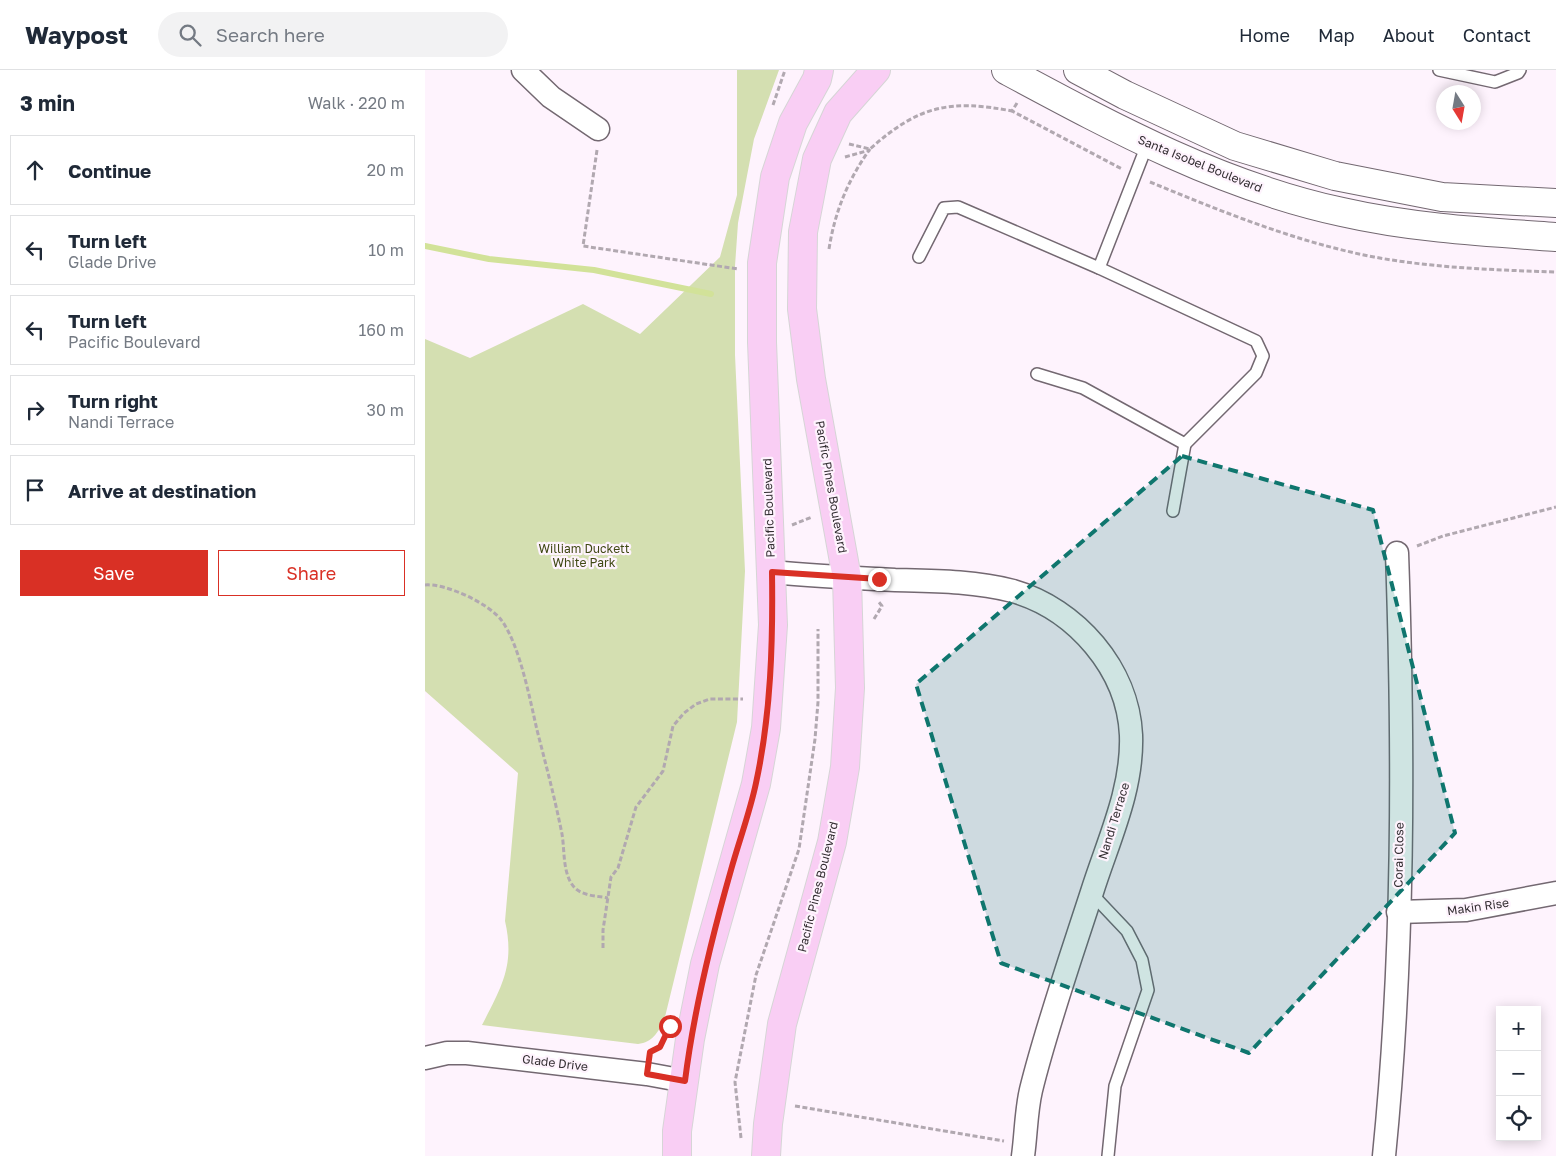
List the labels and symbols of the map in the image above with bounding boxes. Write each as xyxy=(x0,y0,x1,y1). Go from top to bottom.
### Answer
north arrow xyxy=(1436,85,1481,130)
street label: Santa Isobel Boulevard xyxy=(1136,132,1265,195)
street label: Pacific Pines Boulevard xyxy=(812,420,851,554)
street label: Pacific Boulevard xyxy=(759,458,778,558)
park label: William Duckett White Park xyxy=(538,541,630,570)
route end xyxy=(868,568,891,591)
street label: Nandi Terrace xyxy=(1095,781,1132,861)
street label: Pacific Pines Boulevard xyxy=(794,820,841,954)
street label: Corai Close xyxy=(1390,822,1407,888)
street label: Makin Rise xyxy=(1446,895,1510,918)
route start xyxy=(659,1015,682,1038)
street label: Glade Drive xyxy=(521,1051,589,1074)

